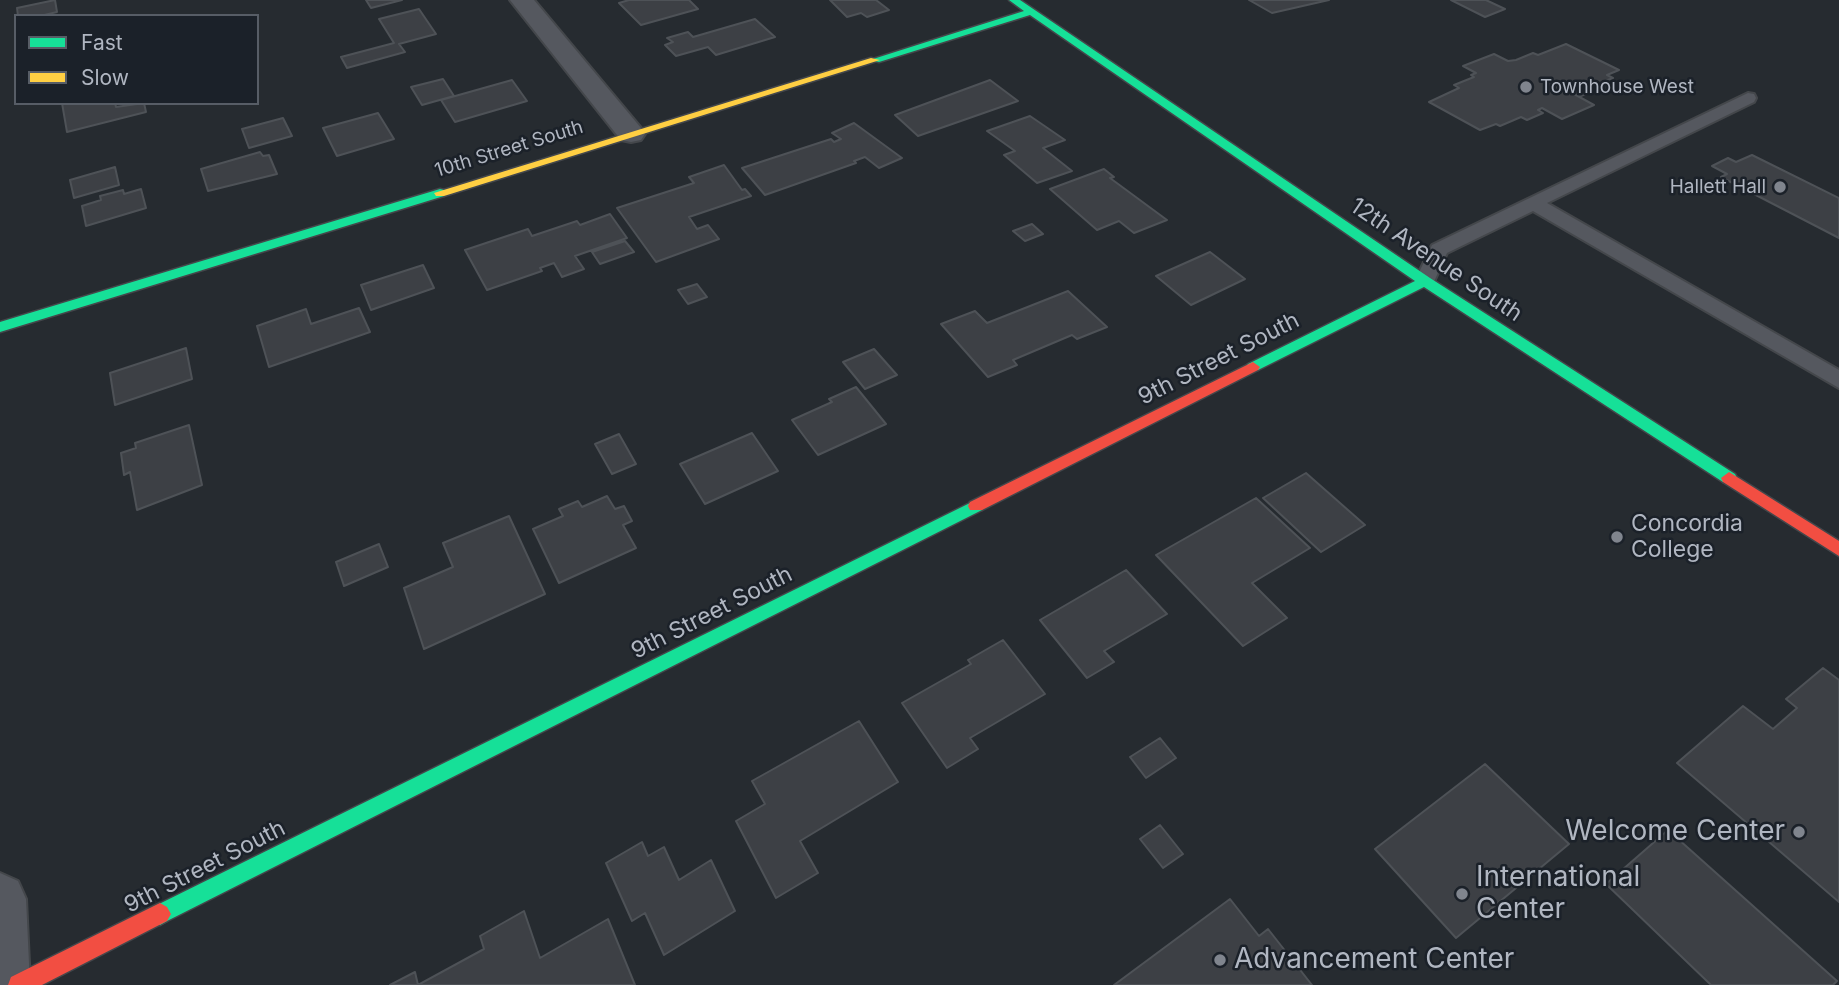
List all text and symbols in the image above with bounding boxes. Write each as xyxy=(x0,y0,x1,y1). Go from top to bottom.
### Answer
legend xyxy=(14,14,259,105)
text: Fast xyxy=(81,30,123,55)
text: Slow xyxy=(81,65,129,90)
place label: Townhouse West xyxy=(1540,76,1694,98)
marker: Townhouse West xyxy=(1518,79,1534,95)
street label: 10th Street South xyxy=(432,116,586,182)
place label: Hallett Hall xyxy=(1670,176,1766,198)
marker: Hallett Hall xyxy=(1772,179,1788,195)
street label: 12th Avenue South xyxy=(1345,192,1527,328)
street label: 9th Street South xyxy=(1134,307,1304,411)
place label: Concordia College xyxy=(1631,510,1743,564)
marker: Concordia College xyxy=(1609,529,1625,545)
street label: 9th Street South xyxy=(627,561,797,665)
street label: 9th Street South xyxy=(120,815,290,919)
place label: Welcome Center xyxy=(1565,815,1785,849)
marker: Welcome Center xyxy=(1791,824,1807,840)
place label: International Center xyxy=(1476,861,1640,927)
marker: International Center xyxy=(1454,886,1470,902)
place label: Advancement Center xyxy=(1234,943,1514,977)
marker: Advancement Center xyxy=(1212,952,1228,968)

